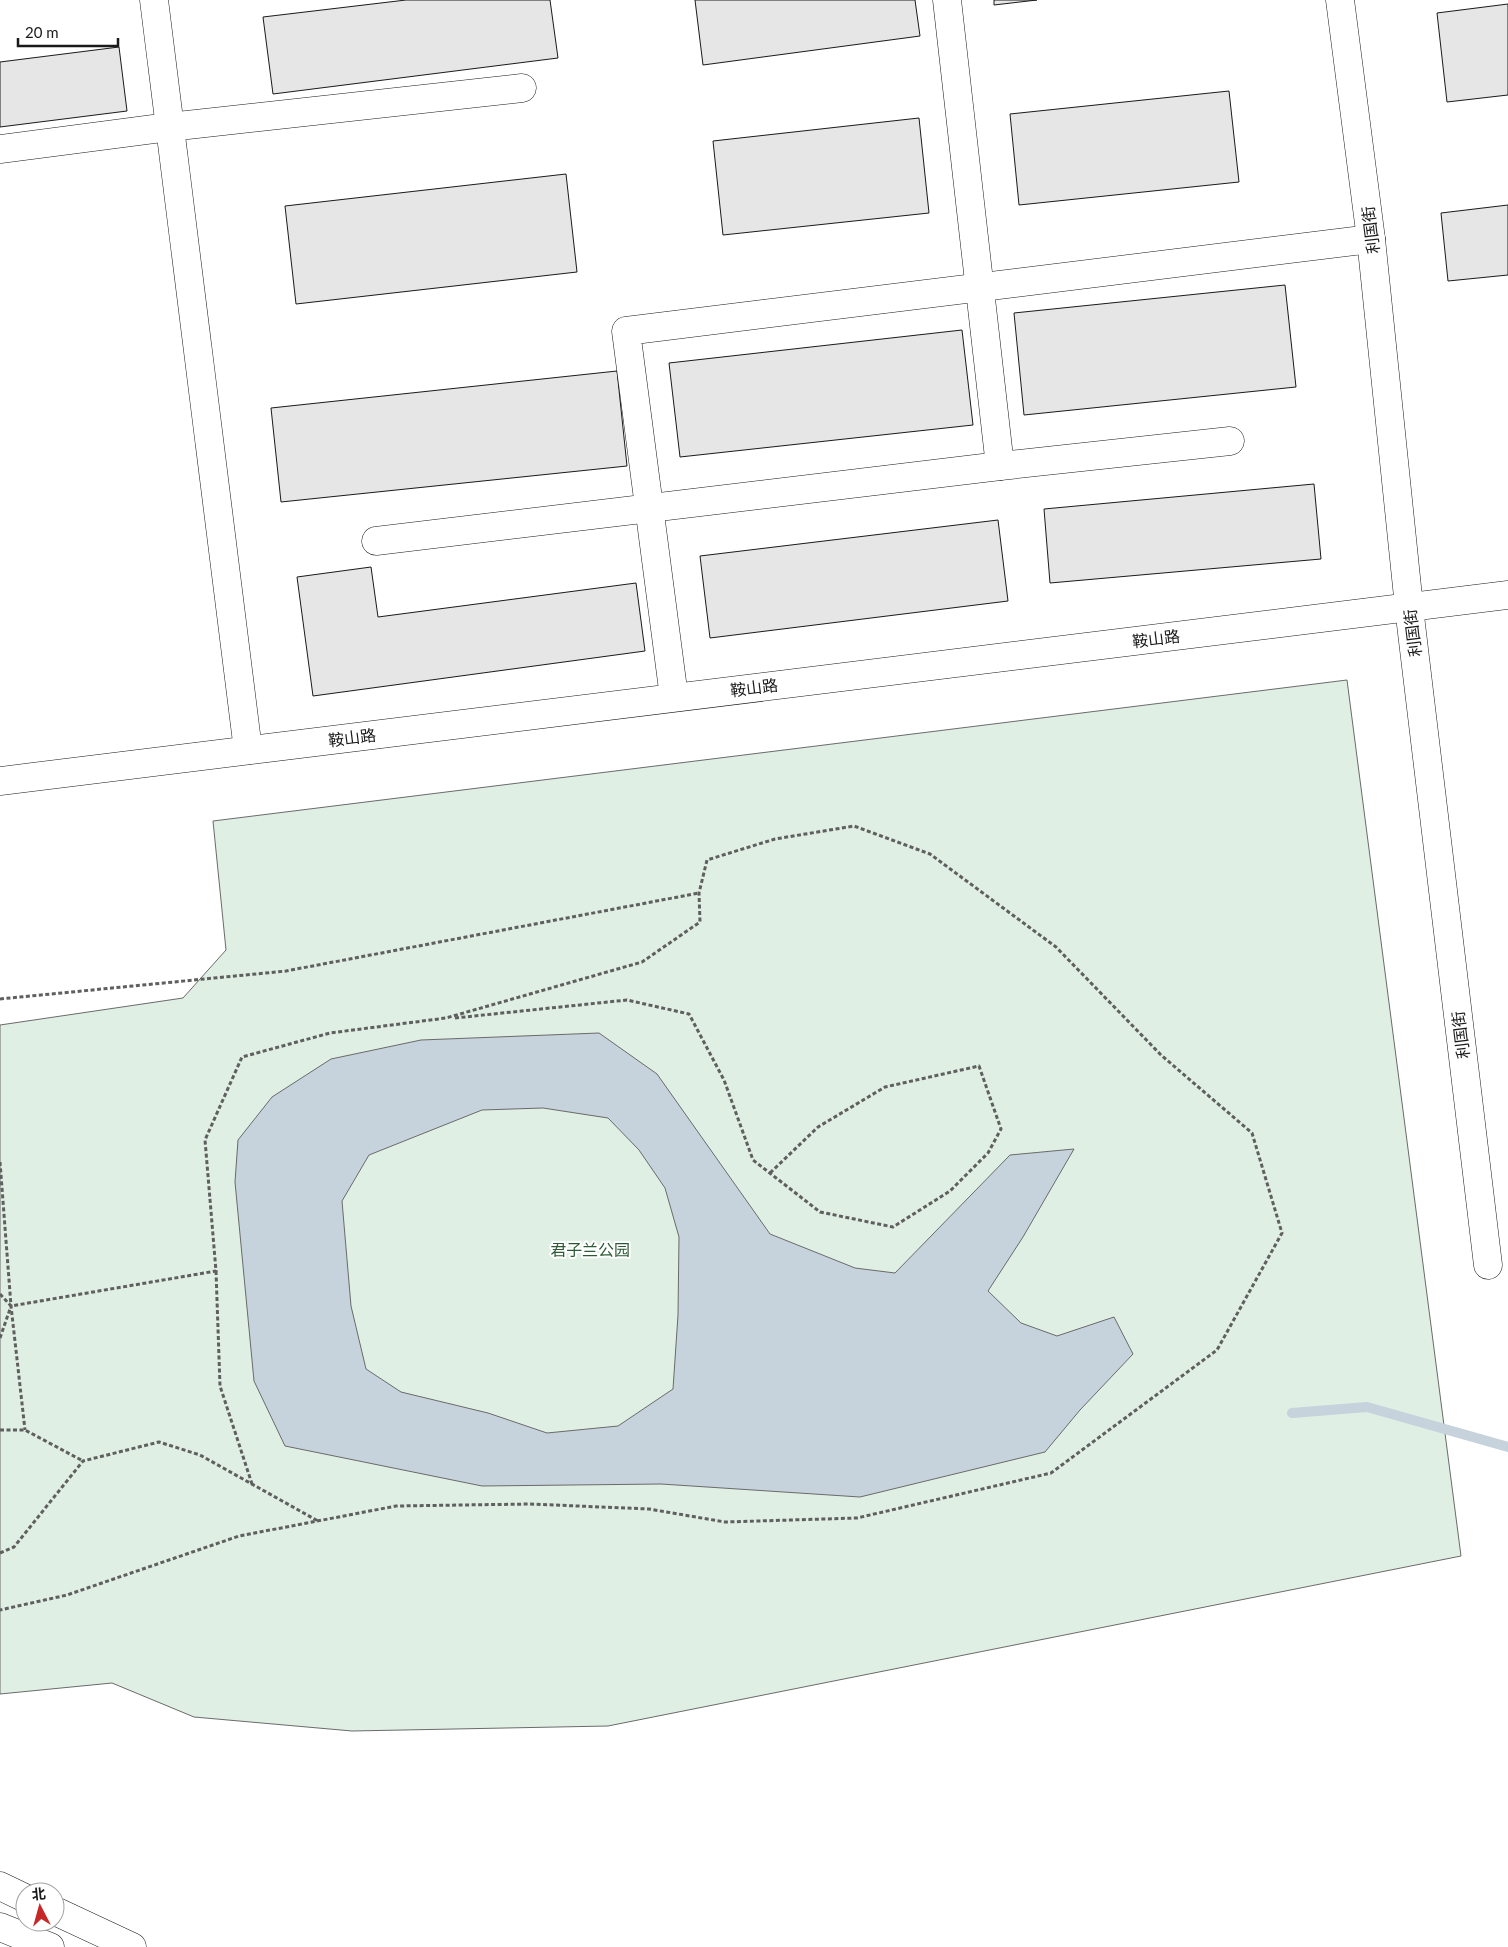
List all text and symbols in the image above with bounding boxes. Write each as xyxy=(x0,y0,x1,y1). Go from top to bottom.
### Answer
scale bar xyxy=(18,15,118,47)
text: 20 m xyxy=(25,23,59,41)
street label: 利国街 xyxy=(1358,205,1382,255)
street label: 利国街 xyxy=(1400,608,1424,658)
street label: 鞍山路 xyxy=(1131,626,1181,650)
street label: 鞍山路 xyxy=(729,675,779,699)
street label: 鞍山路 xyxy=(327,725,377,749)
street label: 利国街 xyxy=(1448,1010,1472,1060)
park label: 君子兰公园 xyxy=(550,1240,630,1259)
north arrow xyxy=(15,1882,65,1932)
text: 北 xyxy=(31,1884,46,1903)

